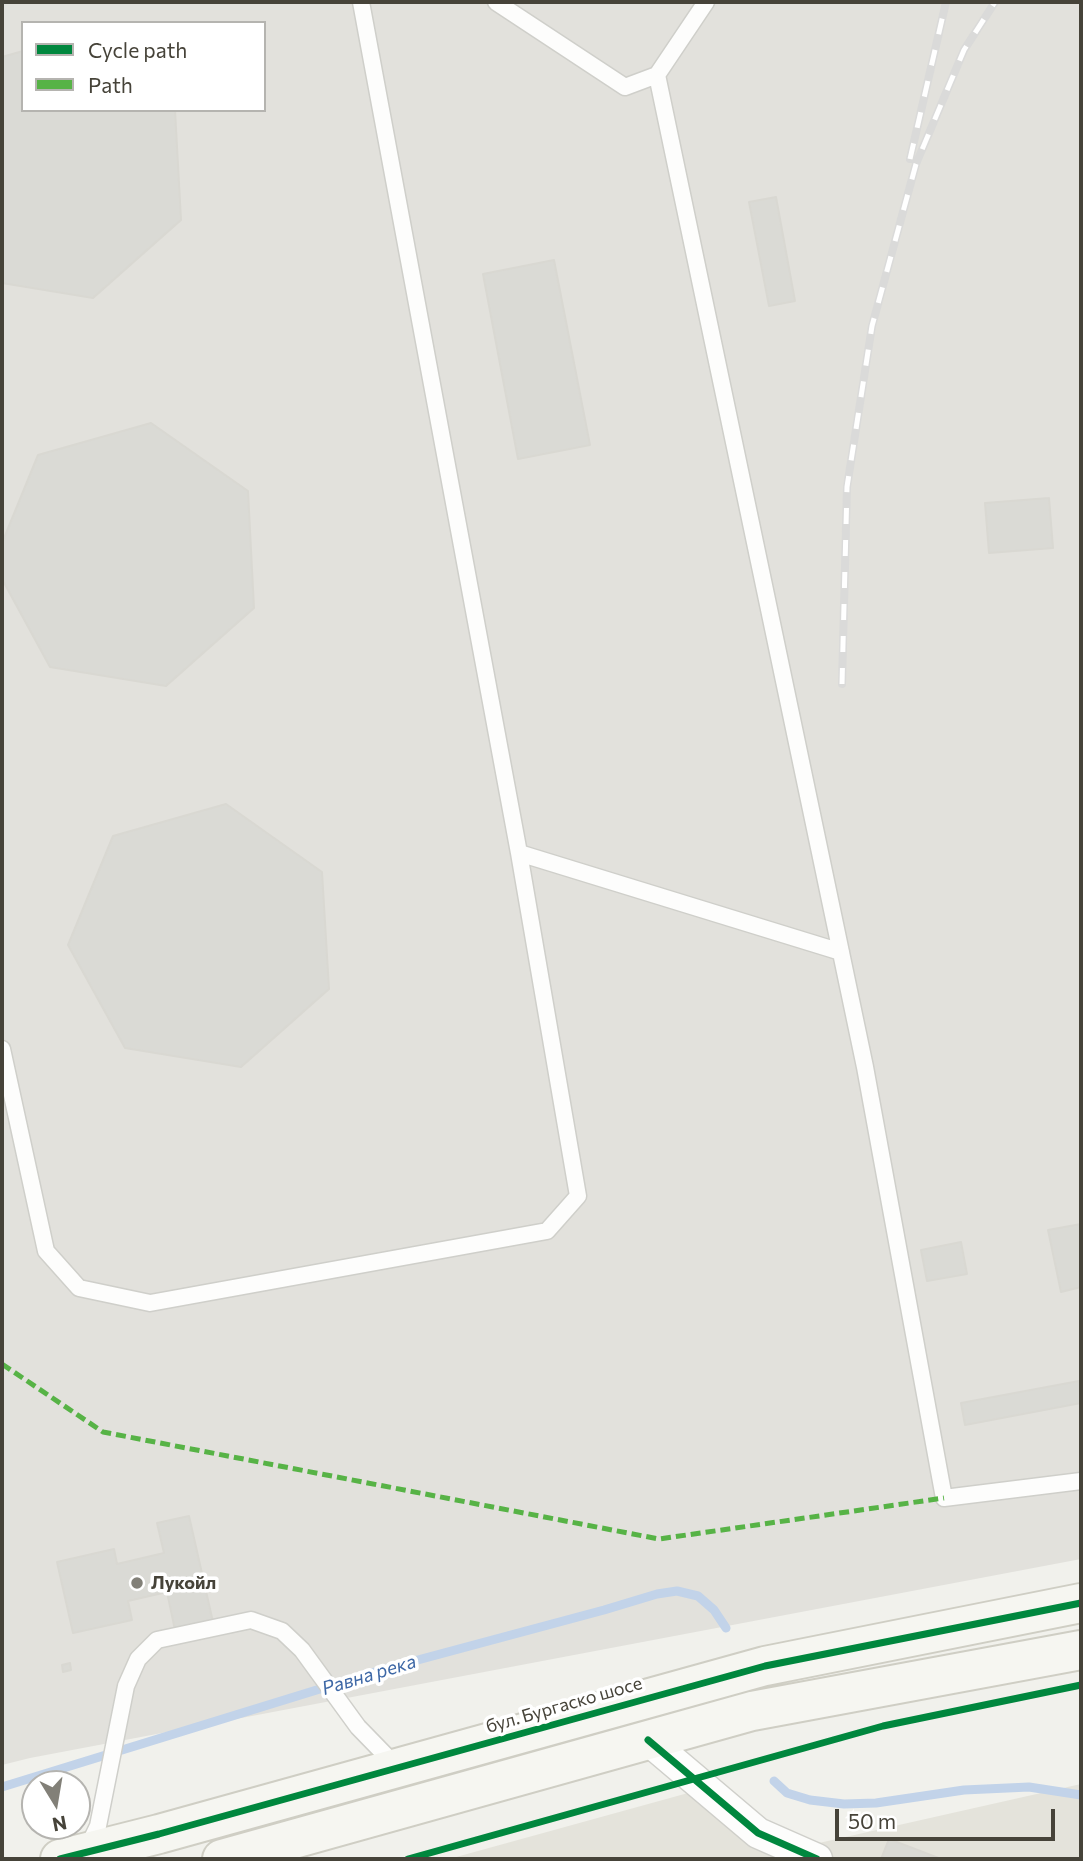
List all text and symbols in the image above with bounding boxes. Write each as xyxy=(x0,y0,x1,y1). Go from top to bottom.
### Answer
legend xyxy=(21,21,266,112)
text: Cycle path xyxy=(88,37,187,62)
text: Path xyxy=(88,72,133,97)
place label: Лукойл xyxy=(151,1572,216,1594)
marker: Лукойл xyxy=(129,1575,145,1591)
water label: Равна река xyxy=(319,1650,419,1700)
street label: бул. Бургаско шосе xyxy=(483,1672,645,1738)
north arrow xyxy=(21,1770,91,1840)
scale bar xyxy=(838,1794,1058,1838)
text: 50 m xyxy=(848,1808,896,1833)
text: N xyxy=(51,1811,69,1837)

